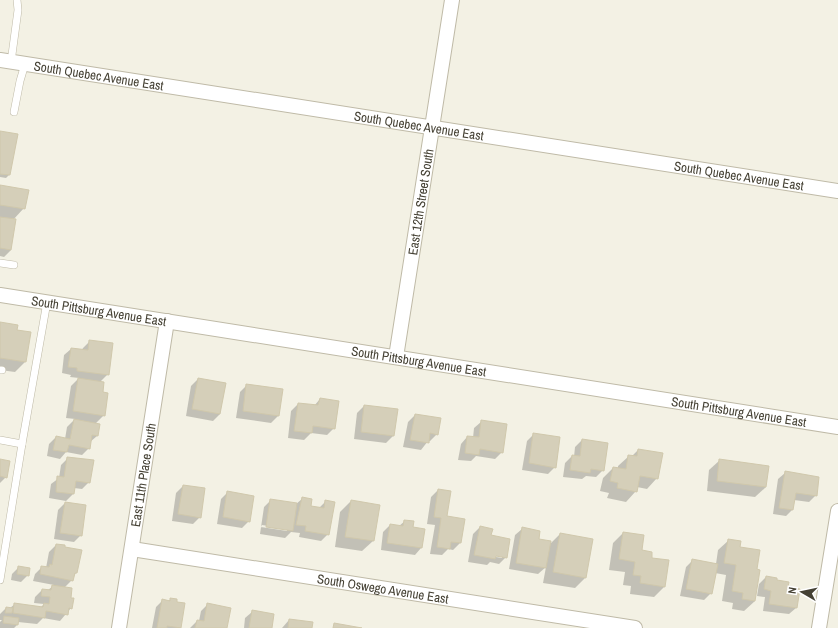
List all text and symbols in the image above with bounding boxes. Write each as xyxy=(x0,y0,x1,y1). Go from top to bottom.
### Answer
street label: South Quebec Avenue East xyxy=(33,57,165,94)
street label: South Quebec Avenue East xyxy=(353,107,485,145)
street label: East 12th Street South xyxy=(404,148,438,256)
street label: South Quebec Avenue East xyxy=(673,158,805,195)
street label: South Pittsburg Avenue East xyxy=(30,292,167,330)
street label: South Pittsburg Avenue East xyxy=(350,342,487,380)
street label: South Pittsburg Avenue East xyxy=(670,393,808,431)
street label: East 11th Place South xyxy=(127,422,160,528)
street label: South Oswego Avenue East xyxy=(316,570,450,608)
north arrow xyxy=(782,572,822,612)
text: N xyxy=(785,586,800,595)

